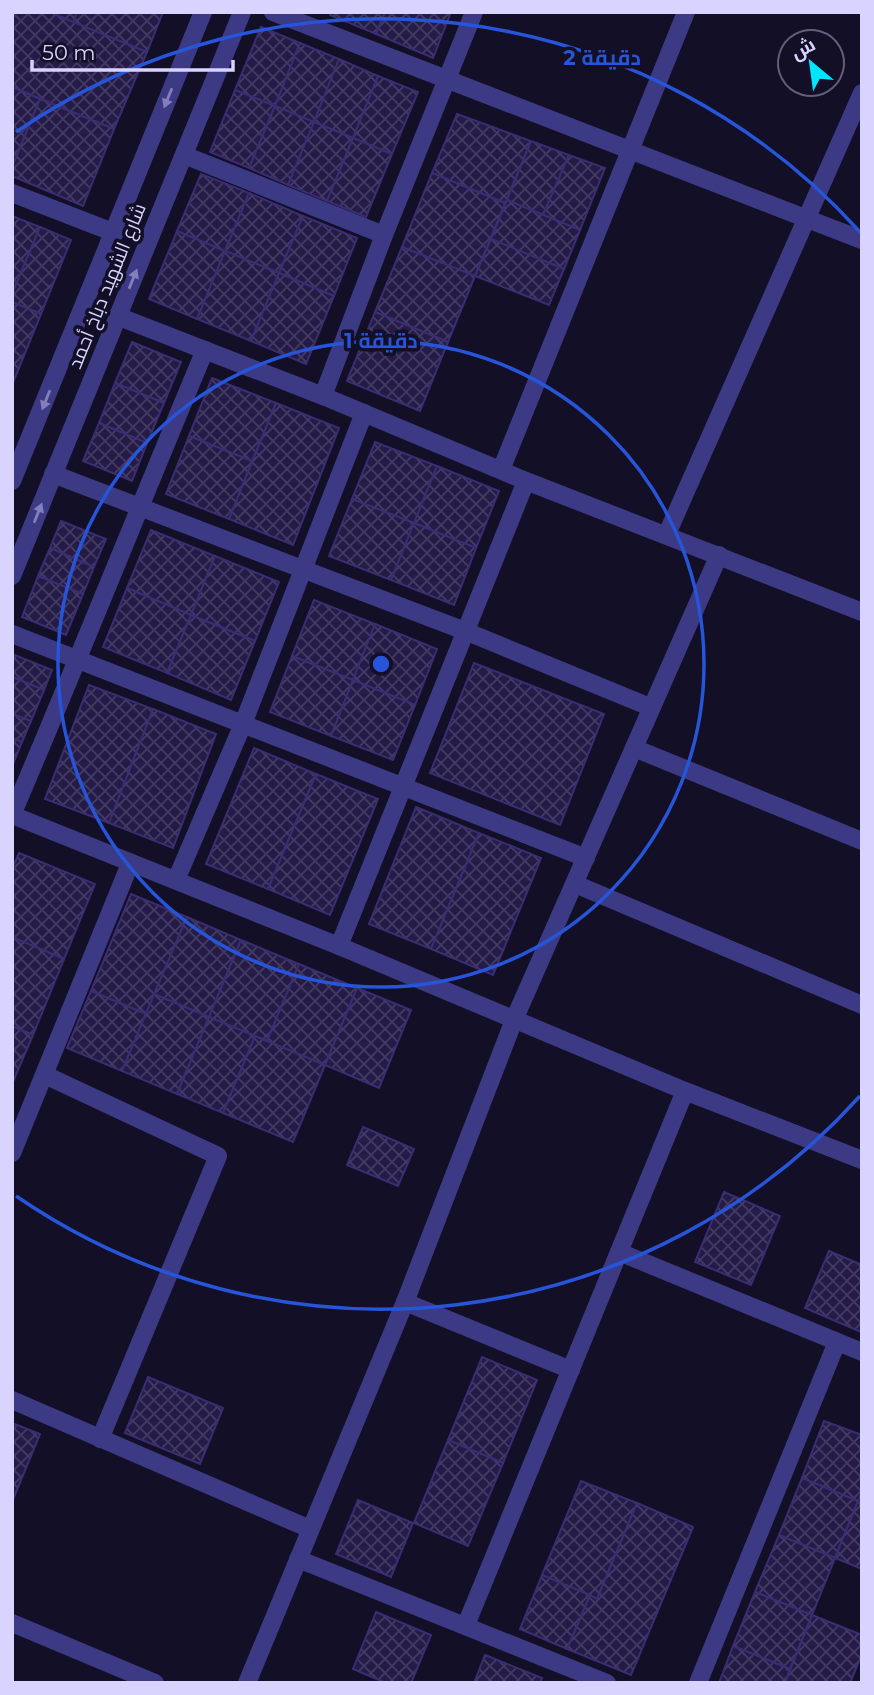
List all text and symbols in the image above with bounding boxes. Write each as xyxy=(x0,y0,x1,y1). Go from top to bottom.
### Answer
scale bar xyxy=(32,28,233,72)
north arrow xyxy=(776,28,846,98)
text: ش xyxy=(787,33,819,65)
text: 50 m xyxy=(42,40,96,65)
text: 2 دقيقة xyxy=(563,45,641,70)
one-way arrow xyxy=(163,88,174,109)
street label: شارع الشهيد دباخ أحمد xyxy=(63,200,153,373)
one-way arrow xyxy=(127,269,138,290)
text: 1 دقيقة xyxy=(344,328,418,353)
one-way arrow xyxy=(40,390,51,411)
one-way arrow xyxy=(32,502,43,523)
centre of rings xyxy=(369,652,393,676)

